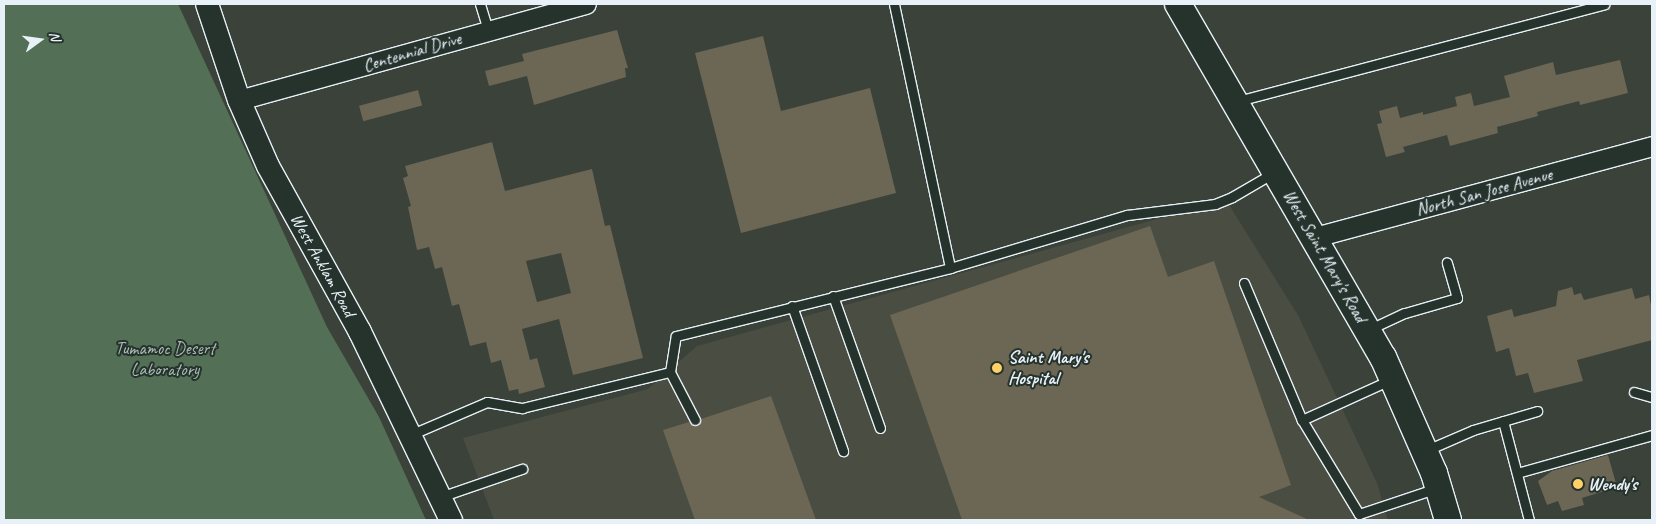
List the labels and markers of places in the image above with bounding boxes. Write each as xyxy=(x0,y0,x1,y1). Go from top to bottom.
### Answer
place label: Saint Mary's Hospital xyxy=(1008,347,1089,389)
marker: Saint Mary's Hospital xyxy=(990,361,1004,375)
place label: Wendy's xyxy=(1588,473,1637,495)
marker: Wendy's xyxy=(1572,478,1584,490)

